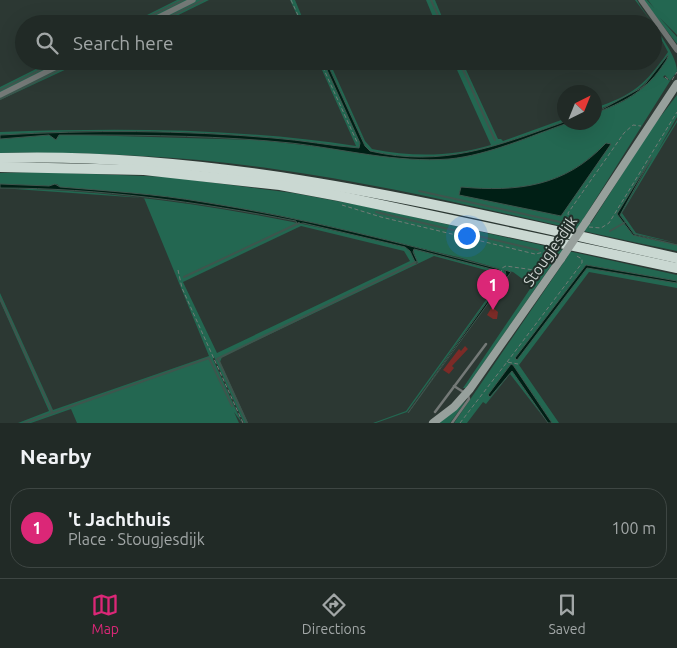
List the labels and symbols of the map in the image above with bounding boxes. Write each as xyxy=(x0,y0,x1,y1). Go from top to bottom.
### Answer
north arrow xyxy=(557,85,602,130)
street label: Stougjesdijk xyxy=(520,212,581,289)
your location xyxy=(454,223,480,249)
pin: 1 xyxy=(477,269,509,310)

